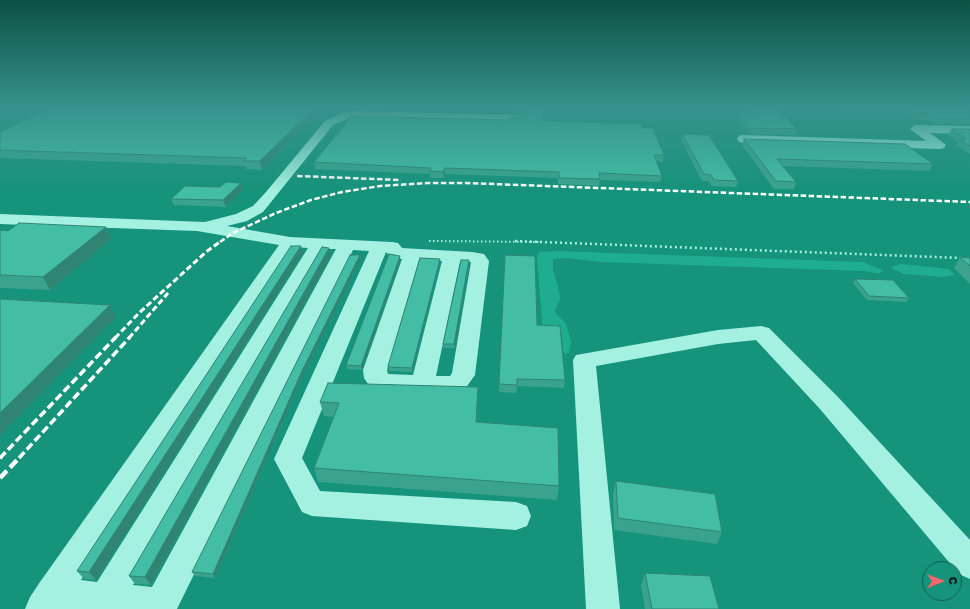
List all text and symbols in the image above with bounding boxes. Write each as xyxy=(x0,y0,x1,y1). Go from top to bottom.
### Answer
north arrow xyxy=(922,561,962,601)
text: С xyxy=(947,577,960,585)

